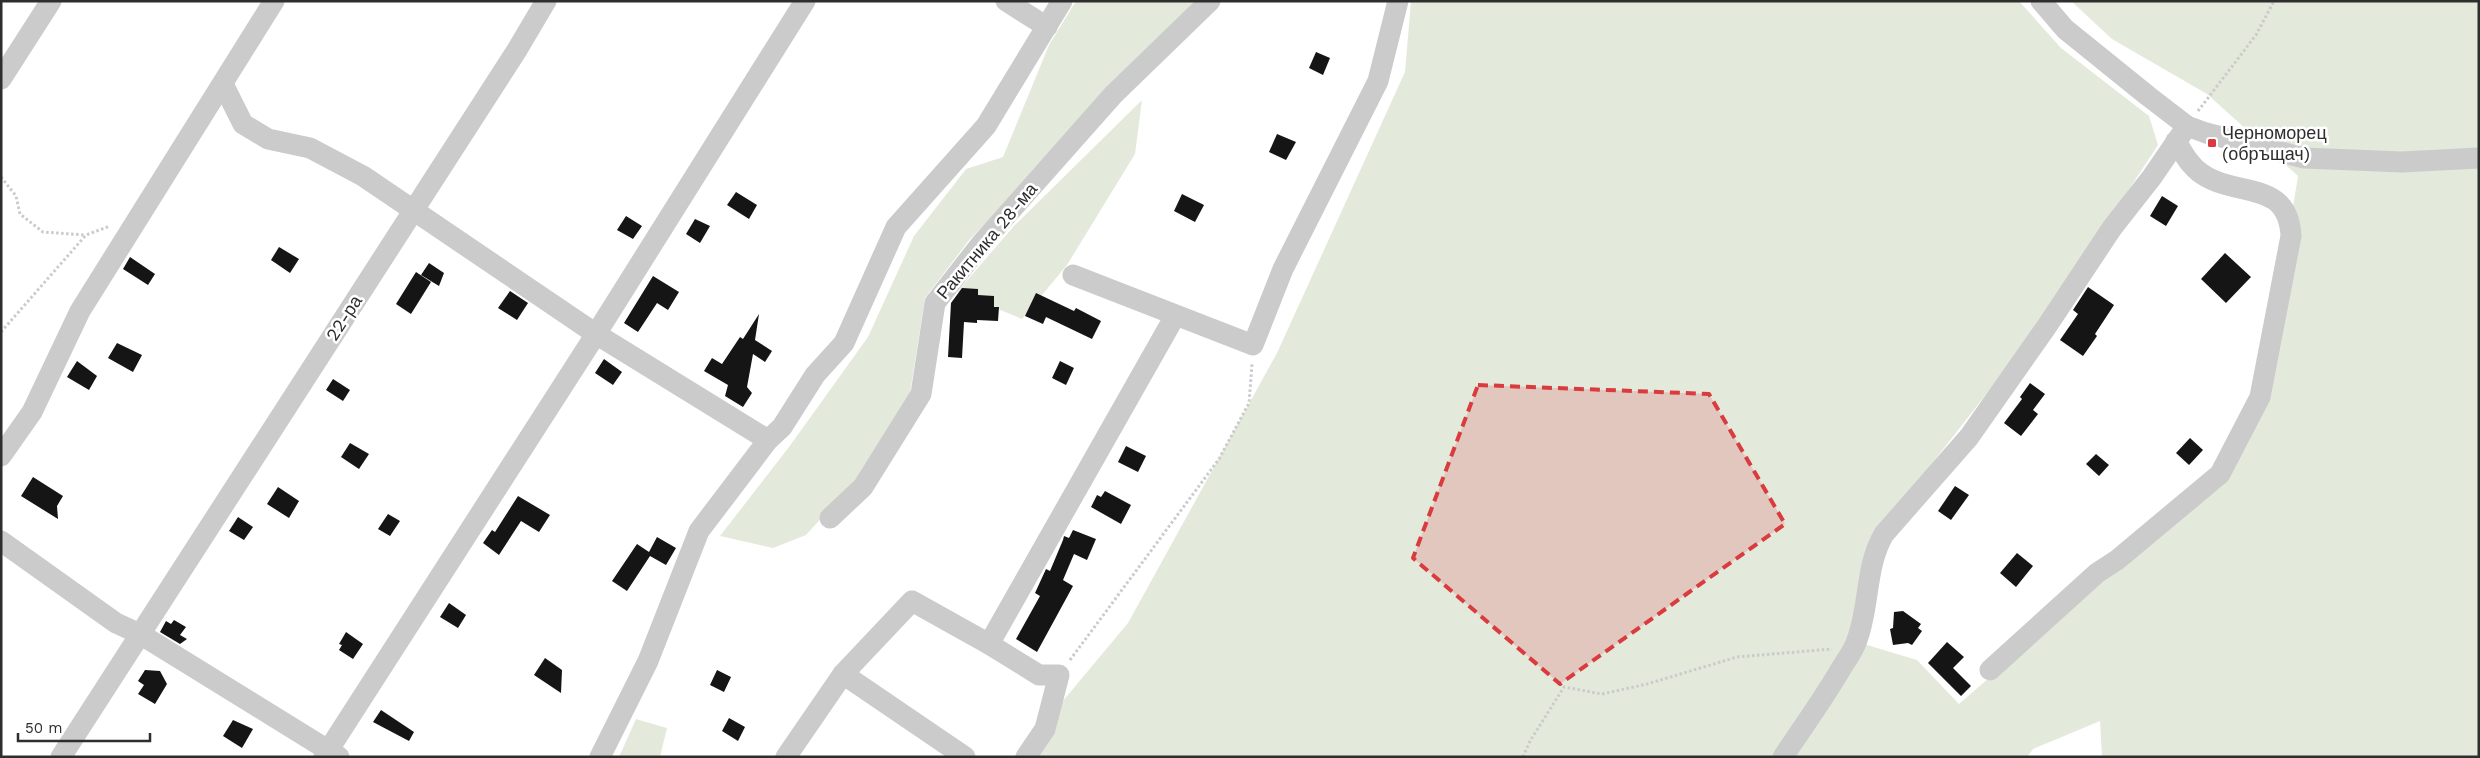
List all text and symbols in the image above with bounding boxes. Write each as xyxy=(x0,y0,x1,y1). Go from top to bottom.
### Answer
place label: Черноморец (обръщач) xyxy=(2222,122,2327,164)
marker: Черноморец (обръщач) xyxy=(2206,137,2218,149)
street label: Ракитника 28-ма xyxy=(932,178,1042,303)
street label: 22-ра xyxy=(321,290,366,344)
scale bar xyxy=(18,710,150,742)
text: 50 m xyxy=(25,719,62,737)

